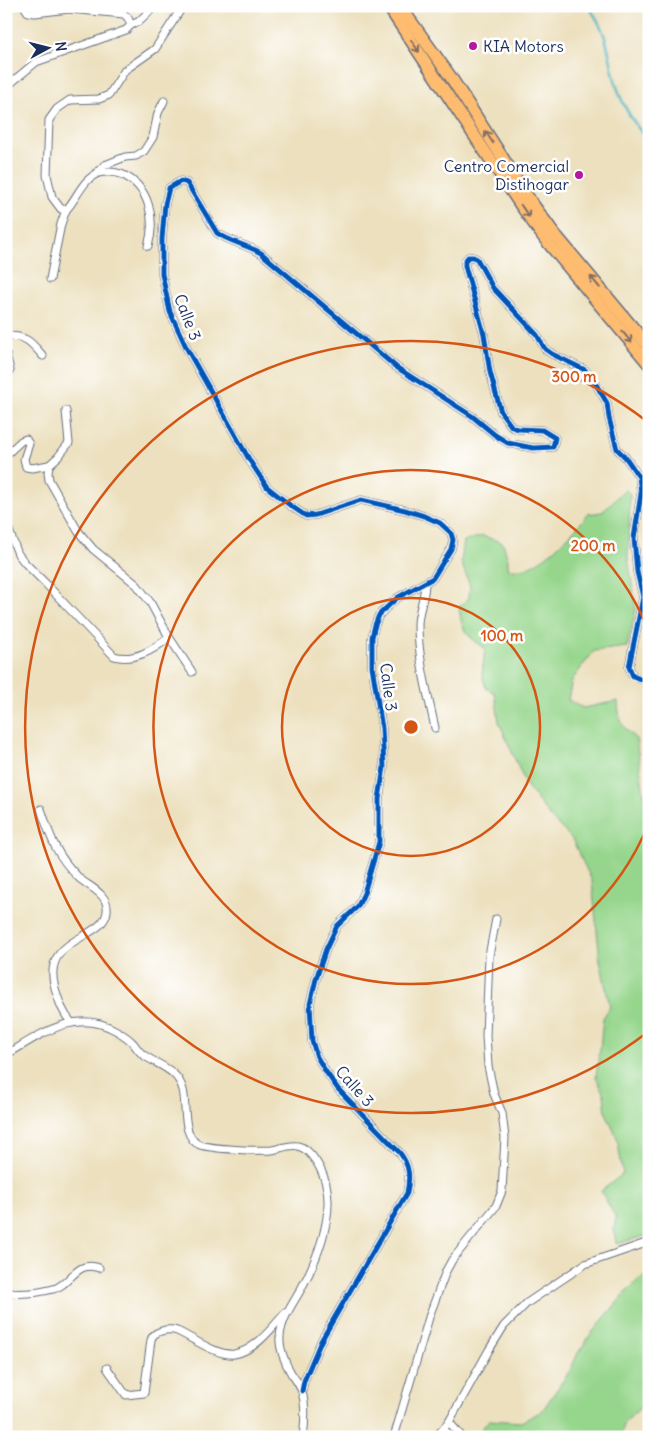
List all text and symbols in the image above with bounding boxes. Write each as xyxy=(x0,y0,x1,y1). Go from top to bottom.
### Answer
north arrow xyxy=(22,22,72,72)
place label: KIA Motors xyxy=(483,36,564,56)
one-way arrow xyxy=(410,39,420,53)
marker: KIA Motors xyxy=(467,40,479,52)
text: N xyxy=(51,41,70,52)
one-way arrow xyxy=(484,131,494,145)
place label: Centro Comercial Distihogar xyxy=(444,156,569,194)
marker: Centro Comercial Distihogar xyxy=(573,169,585,181)
one-way arrow xyxy=(520,204,530,218)
one-way arrow xyxy=(590,276,601,289)
street label: Calle 3 xyxy=(170,291,206,343)
one-way arrow xyxy=(621,331,632,344)
text: 300 m xyxy=(552,367,597,386)
text: 200 m xyxy=(571,536,615,555)
text: 100 m xyxy=(481,626,523,645)
street label: Calle 3 xyxy=(376,662,402,712)
centre of rings xyxy=(402,718,420,736)
street label: Calle 3 xyxy=(331,1061,379,1111)

